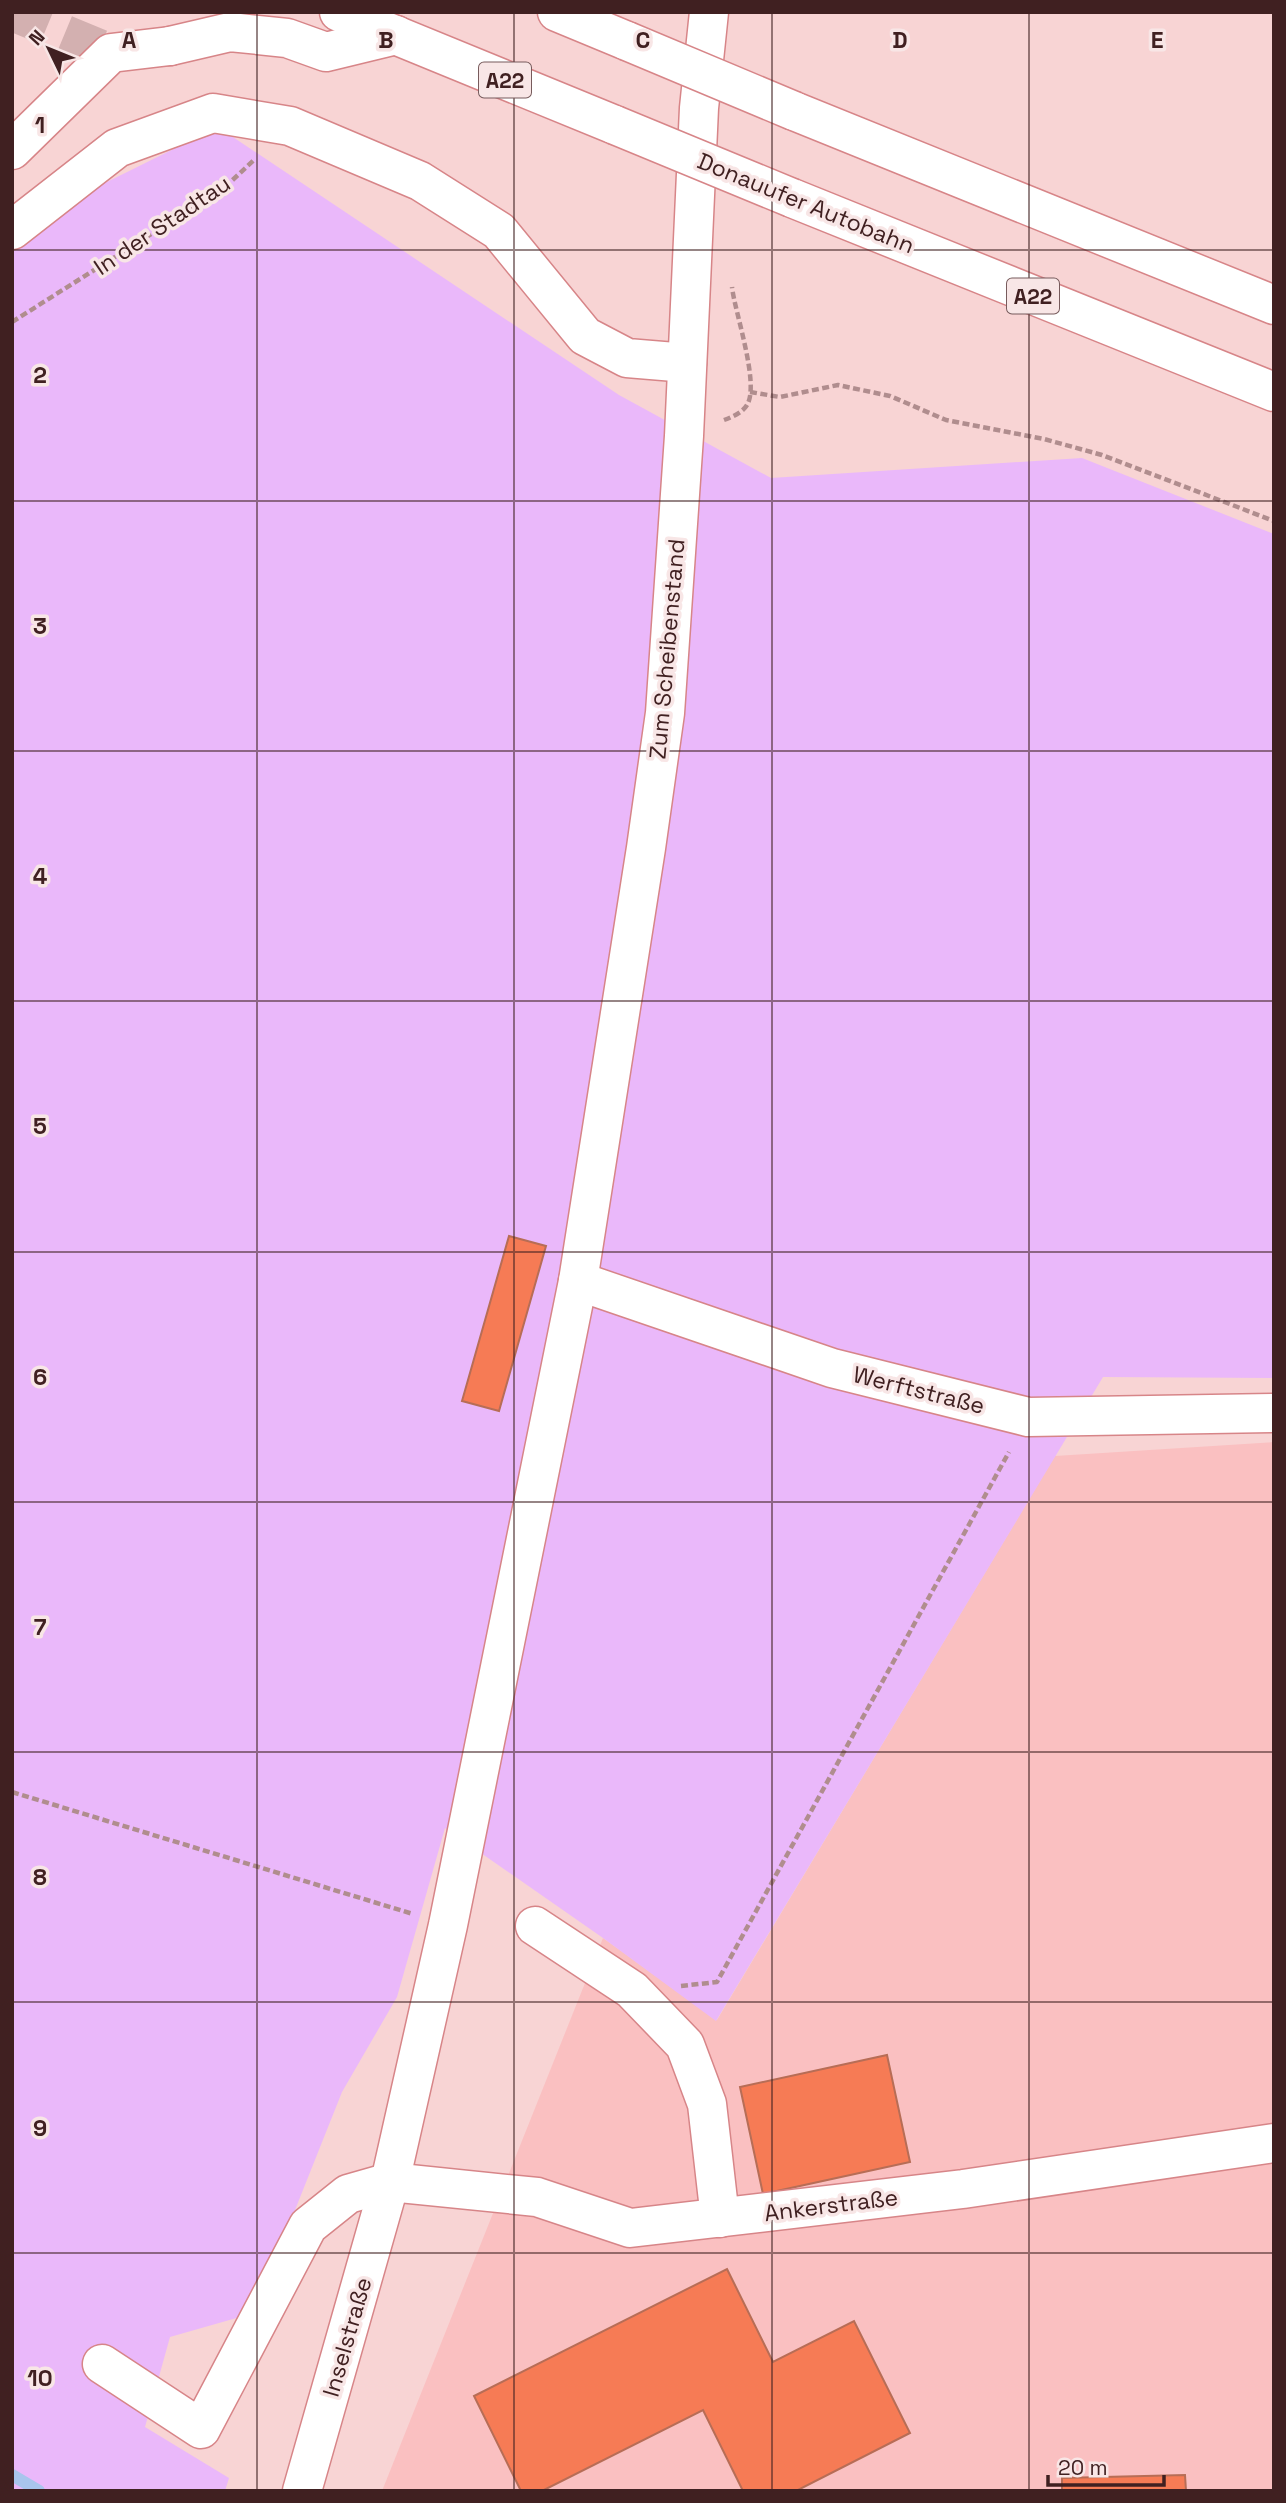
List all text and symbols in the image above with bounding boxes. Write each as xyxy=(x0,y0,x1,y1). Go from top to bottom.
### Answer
north arrow xyxy=(14,14,84,84)
text: N xyxy=(23,25,50,51)
text: A xyxy=(122,25,137,55)
text: B xyxy=(378,25,394,55)
text: C xyxy=(636,25,650,55)
text: D xyxy=(892,25,908,55)
text: E xyxy=(1151,25,1163,55)
road number: A22 xyxy=(479,62,531,98)
text: 1 xyxy=(35,110,45,140)
street label: Donauufer Autobahn xyxy=(693,146,919,260)
street label: In der Stadtau xyxy=(88,168,236,282)
road number: A22 xyxy=(1007,278,1059,314)
text: 2 xyxy=(33,360,47,390)
street label: Zum Scheibenstand xyxy=(642,538,692,760)
text: 3 xyxy=(33,611,47,641)
text: 4 xyxy=(33,861,48,891)
text: 5 xyxy=(33,1111,47,1141)
street label: Werftstraße xyxy=(850,1359,988,1421)
text: 6 xyxy=(33,1362,47,1392)
text: 7 xyxy=(34,1612,47,1642)
text: 8 xyxy=(33,1862,47,1892)
text: 9 xyxy=(33,2113,47,2143)
street label: Ankerstraße xyxy=(762,2182,900,2228)
street label: Inselstraße xyxy=(316,2274,378,2400)
text: 10 xyxy=(27,2363,53,2393)
scale bar xyxy=(1048,2444,1164,2488)
text: 20 m xyxy=(1058,2454,1108,2481)

